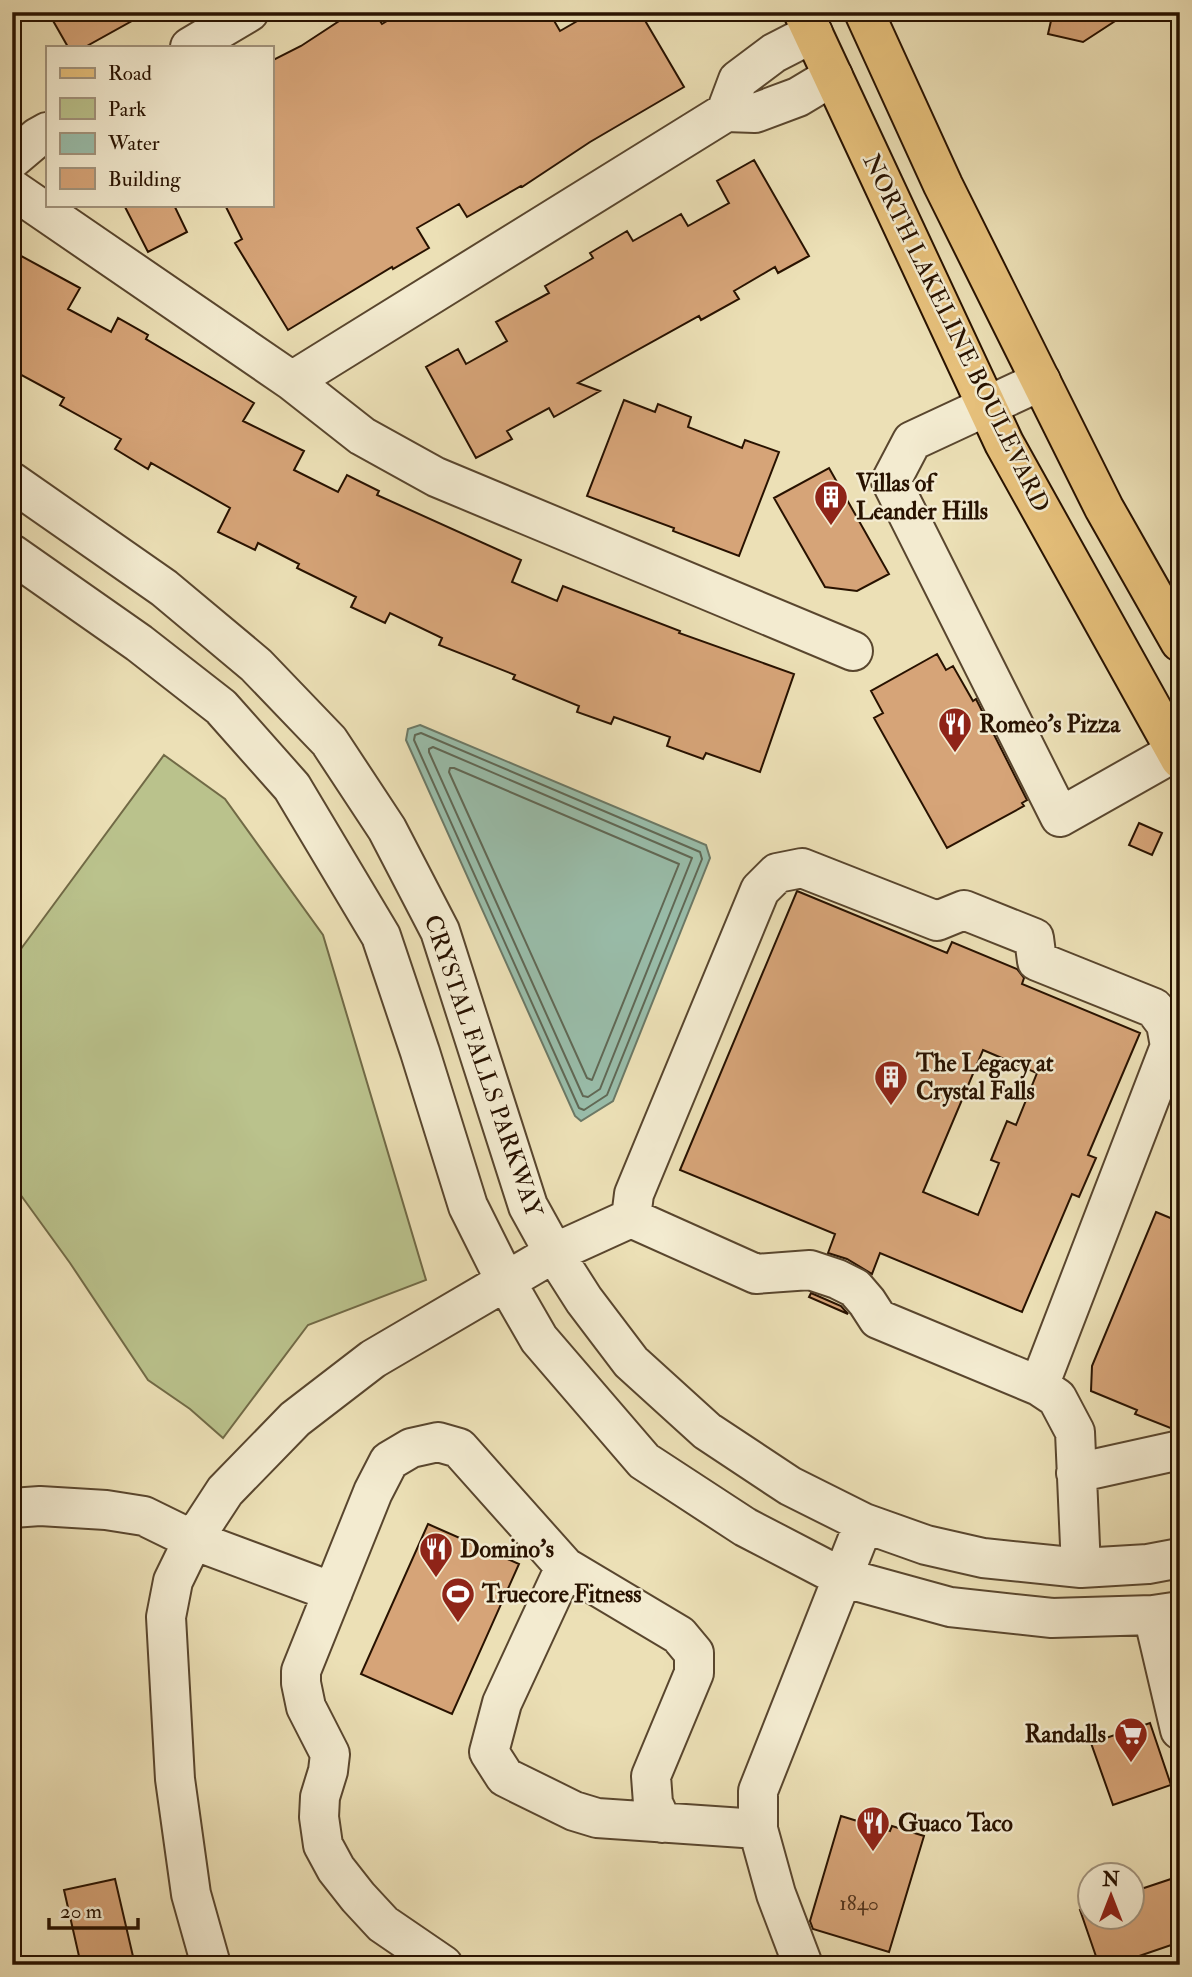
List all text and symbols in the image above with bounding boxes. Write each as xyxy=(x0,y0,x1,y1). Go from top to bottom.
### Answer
legend xyxy=(46,46,273,206)
text: Road xyxy=(108,60,153,87)
text: Park xyxy=(108,96,146,123)
text: Water xyxy=(107,130,160,157)
street label: NORTH LAKELINE BOULEVARD xyxy=(855,149,1057,517)
text: Building xyxy=(108,166,181,193)
place label: Villas of Leander Hills xyxy=(855,468,988,527)
building icon: Villas of Leander Hills xyxy=(812,478,850,527)
restaurant icon: Romeo's Pizza xyxy=(936,705,974,754)
place label: Romeo's Pizza xyxy=(979,709,1121,740)
street label: CRYSTAL FALLS PARKWAY xyxy=(417,911,550,1222)
place label: The Legacy at Crystal Falls xyxy=(915,1048,1054,1107)
building icon: The Legacy at Crystal Falls xyxy=(872,1058,910,1107)
restaurant icon: Domino's xyxy=(417,1530,455,1579)
place label: Domino's xyxy=(460,1534,554,1565)
sports icon: Truecore Fitness xyxy=(439,1575,477,1624)
place label: Truecore Fitness xyxy=(481,1579,641,1610)
supermarket icon: Randalls xyxy=(1112,1715,1150,1764)
place label: Randalls xyxy=(1024,1719,1106,1750)
restaurant icon: Guaco Taco xyxy=(854,1804,892,1853)
place label: Guaco Taco xyxy=(898,1808,1013,1839)
north arrow xyxy=(1076,1862,1146,1932)
text: N xyxy=(1101,1868,1120,1892)
scale bar xyxy=(49,1886,138,1930)
house number: 1840 xyxy=(839,1890,879,1917)
text: 20 m xyxy=(60,1898,102,1925)

